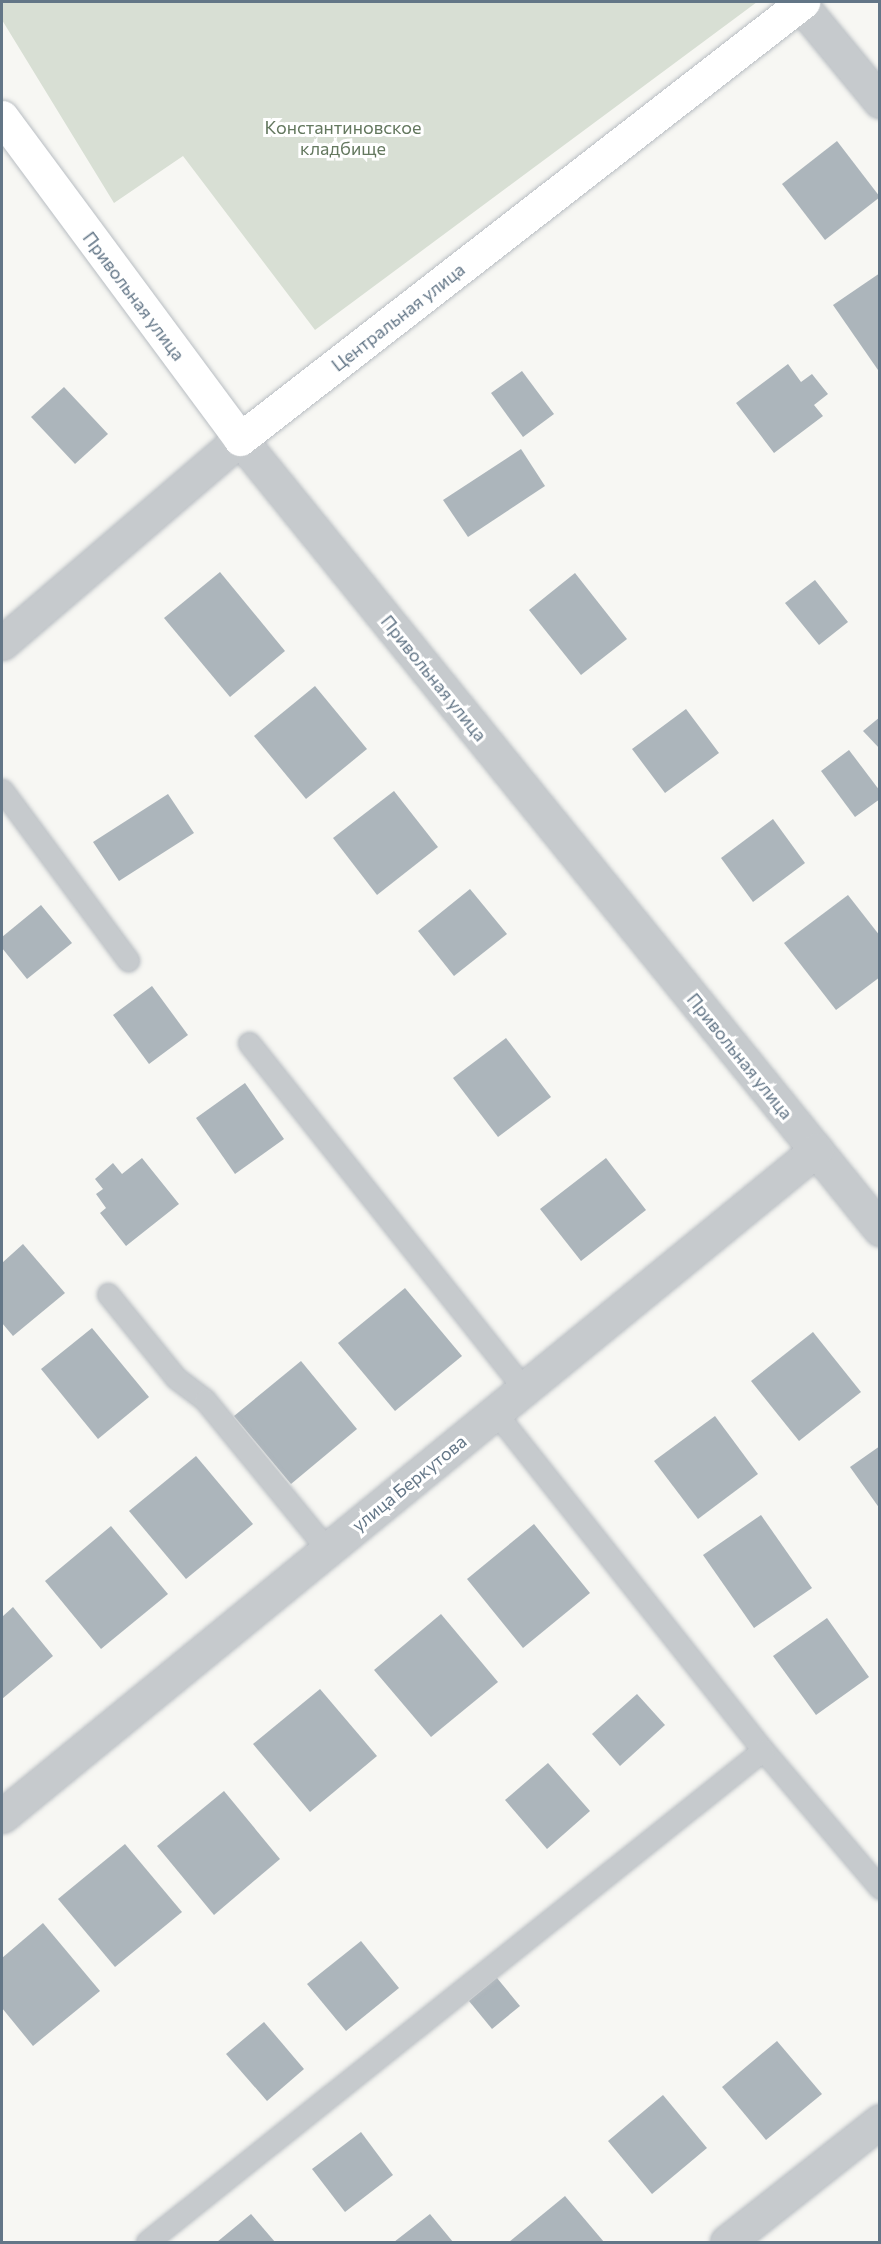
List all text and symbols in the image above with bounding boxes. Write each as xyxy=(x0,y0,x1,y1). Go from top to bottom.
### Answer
park label: Константиновское кладбище xyxy=(264,117,422,160)
street label: Привольная улица xyxy=(78,227,190,365)
street label: Центральная улица xyxy=(327,258,469,376)
street label: Привольная улица xyxy=(377,611,491,745)
street label: Привольная улица xyxy=(683,989,797,1123)
street label: улица Беркутова xyxy=(347,1430,471,1536)

